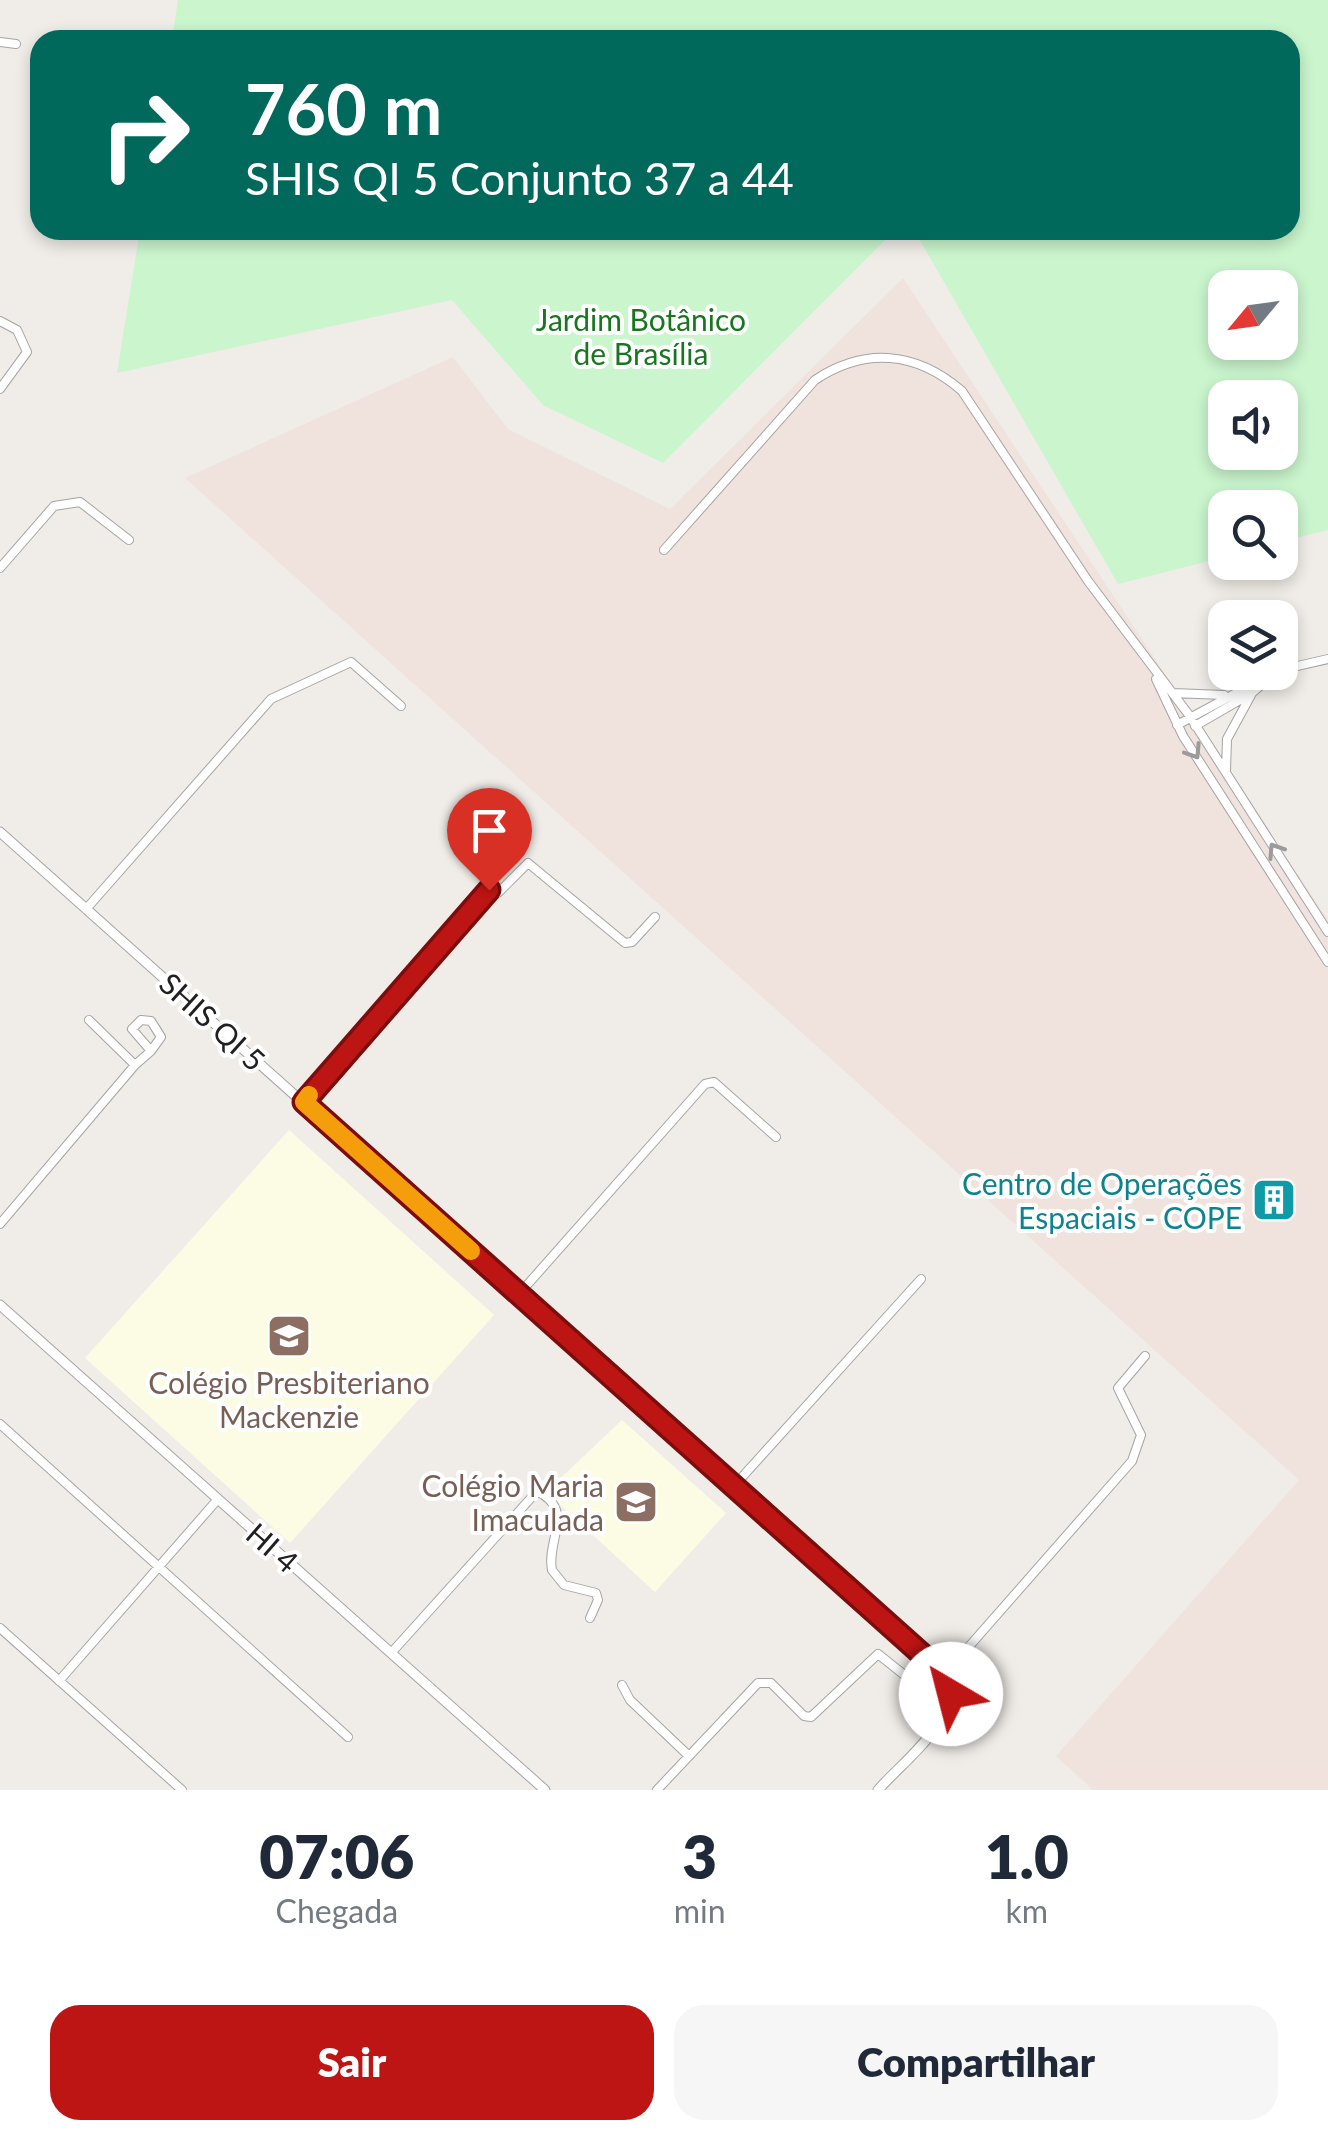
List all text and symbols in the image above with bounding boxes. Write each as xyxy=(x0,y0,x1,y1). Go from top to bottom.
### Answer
text: 760 m xyxy=(245,66,442,150)
icon: right xyxy=(80,70,210,200)
text: SHIS QI 5 Conjunto 37 a 44 xyxy=(245,151,794,205)
north arrow xyxy=(1208,270,1298,360)
map controls xyxy=(1208,270,1298,690)
park label: Jardim Botânico de Brasília xyxy=(536,301,746,371)
button: sound xyxy=(1208,380,1298,470)
button: search xyxy=(1208,490,1298,580)
button: layers xyxy=(1208,600,1298,690)
one-way arrow xyxy=(1181,742,1200,760)
pin xyxy=(447,788,532,891)
icon: arrive xyxy=(462,803,517,858)
one-way arrow xyxy=(1269,843,1288,861)
street label: SHIS QI 5 xyxy=(153,964,273,1078)
place label: Centro de Operações Espaciais - COPE xyxy=(962,1165,1242,1235)
building icon: Centro de Operações Espaciais - COPE xyxy=(1251,1177,1297,1223)
school or university icon: Colégio Presbiteriano Mackenzie xyxy=(266,1313,312,1359)
place label: Colégio Presbiteriano Mackenzie xyxy=(148,1364,430,1434)
place label: Colégio Maria Imaculada xyxy=(421,1467,604,1537)
school or university icon: Colégio Maria Imaculada xyxy=(613,1479,659,1525)
street label: HI 4 xyxy=(240,1515,306,1579)
position arrow xyxy=(899,1642,1003,1746)
text: 07:06 xyxy=(259,1820,414,1892)
text: 3 xyxy=(682,1820,717,1892)
text: 1.0 xyxy=(985,1820,1069,1892)
text: Chegada xyxy=(276,1891,398,1930)
text: min xyxy=(674,1891,726,1930)
text: km xyxy=(1005,1891,1048,1930)
button: Sair xyxy=(50,2005,654,2120)
button: Compartilhar xyxy=(674,2005,1278,2120)

